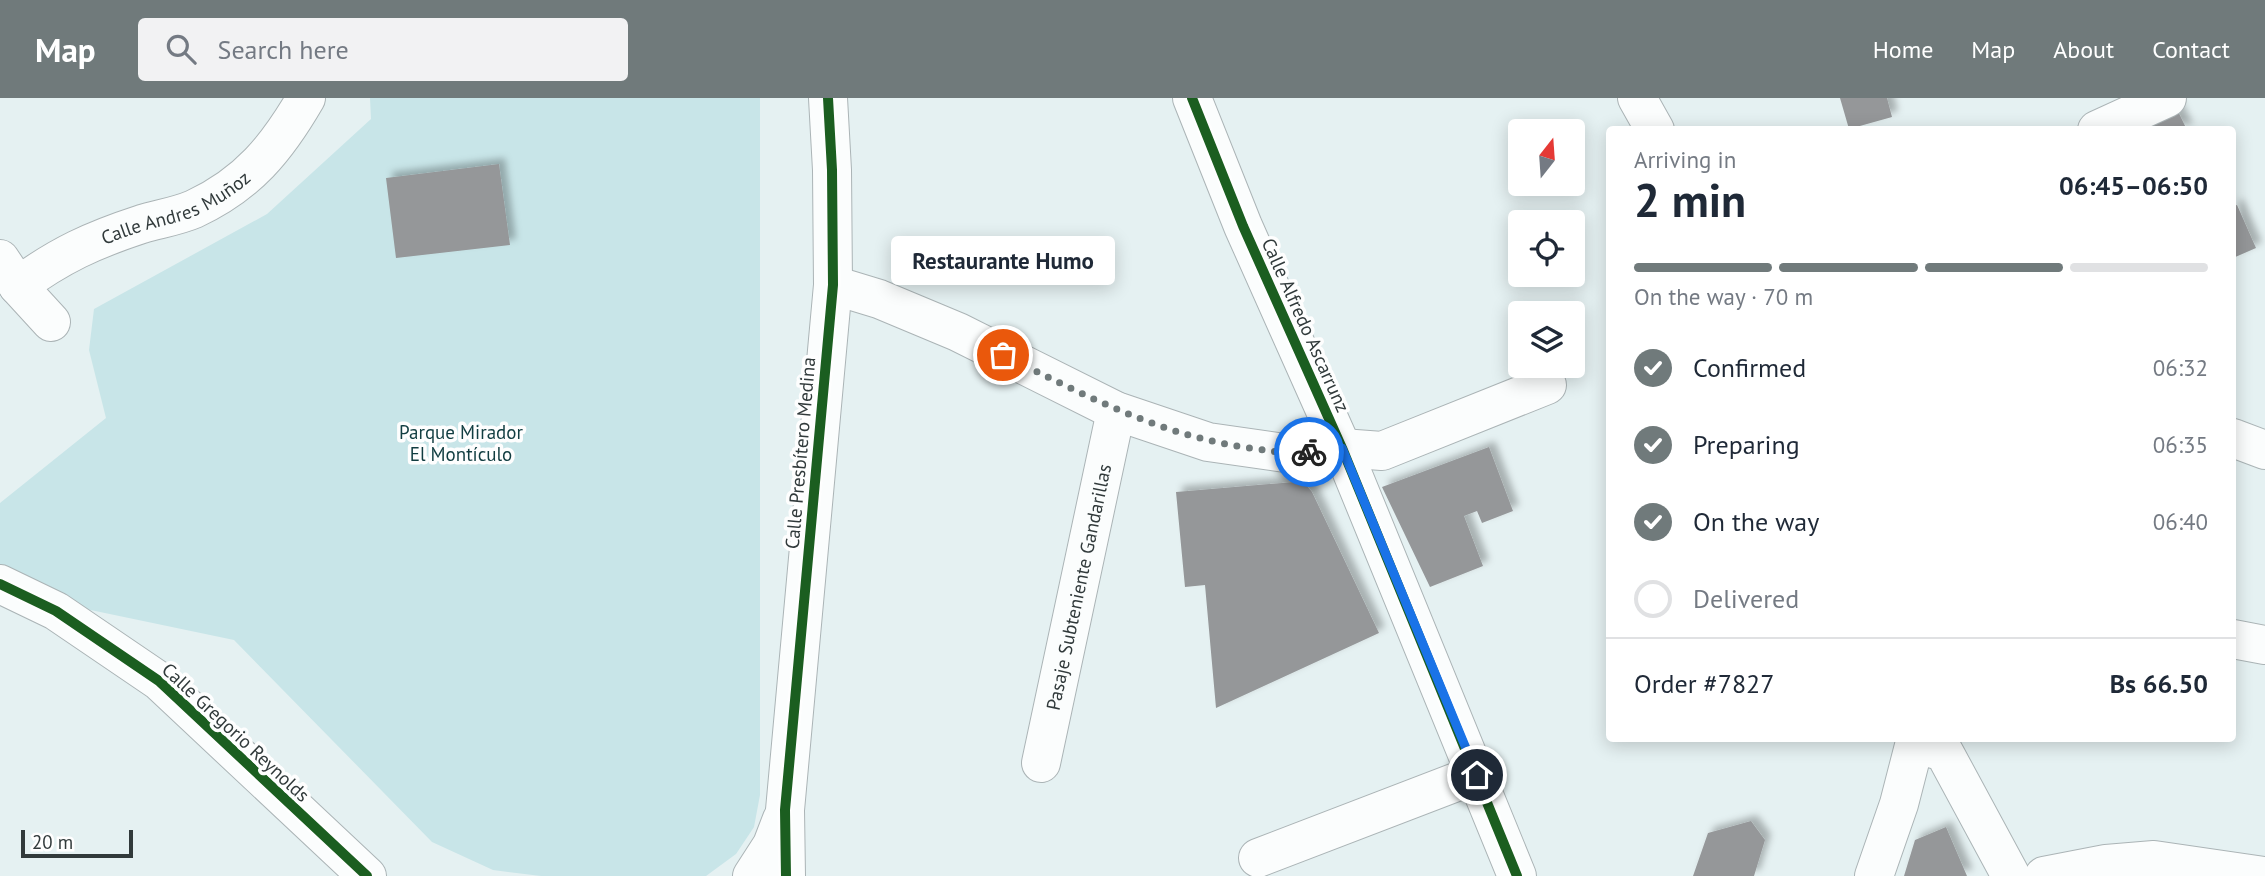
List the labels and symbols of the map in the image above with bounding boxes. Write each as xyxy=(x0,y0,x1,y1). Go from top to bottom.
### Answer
north arrow xyxy=(1508,119,1586,196)
street label: Calle Andres Muñoz xyxy=(98,165,255,250)
street label: Calle Alfredo Ascarrunz xyxy=(1257,234,1355,416)
callout: Restaurante Humo xyxy=(891,236,1115,285)
pin xyxy=(973,325,1033,385)
street label: Calle Presbítero Medina xyxy=(780,356,820,550)
courier xyxy=(1274,417,1344,487)
park label: Parque Mirador El Montículo xyxy=(399,420,523,466)
street label: Pasaje Subteniente Gandarillas xyxy=(1041,462,1116,712)
street label: Calle Gregorio Reynolds xyxy=(157,657,315,807)
pin xyxy=(1447,745,1507,805)
scale bar xyxy=(21,827,133,859)

